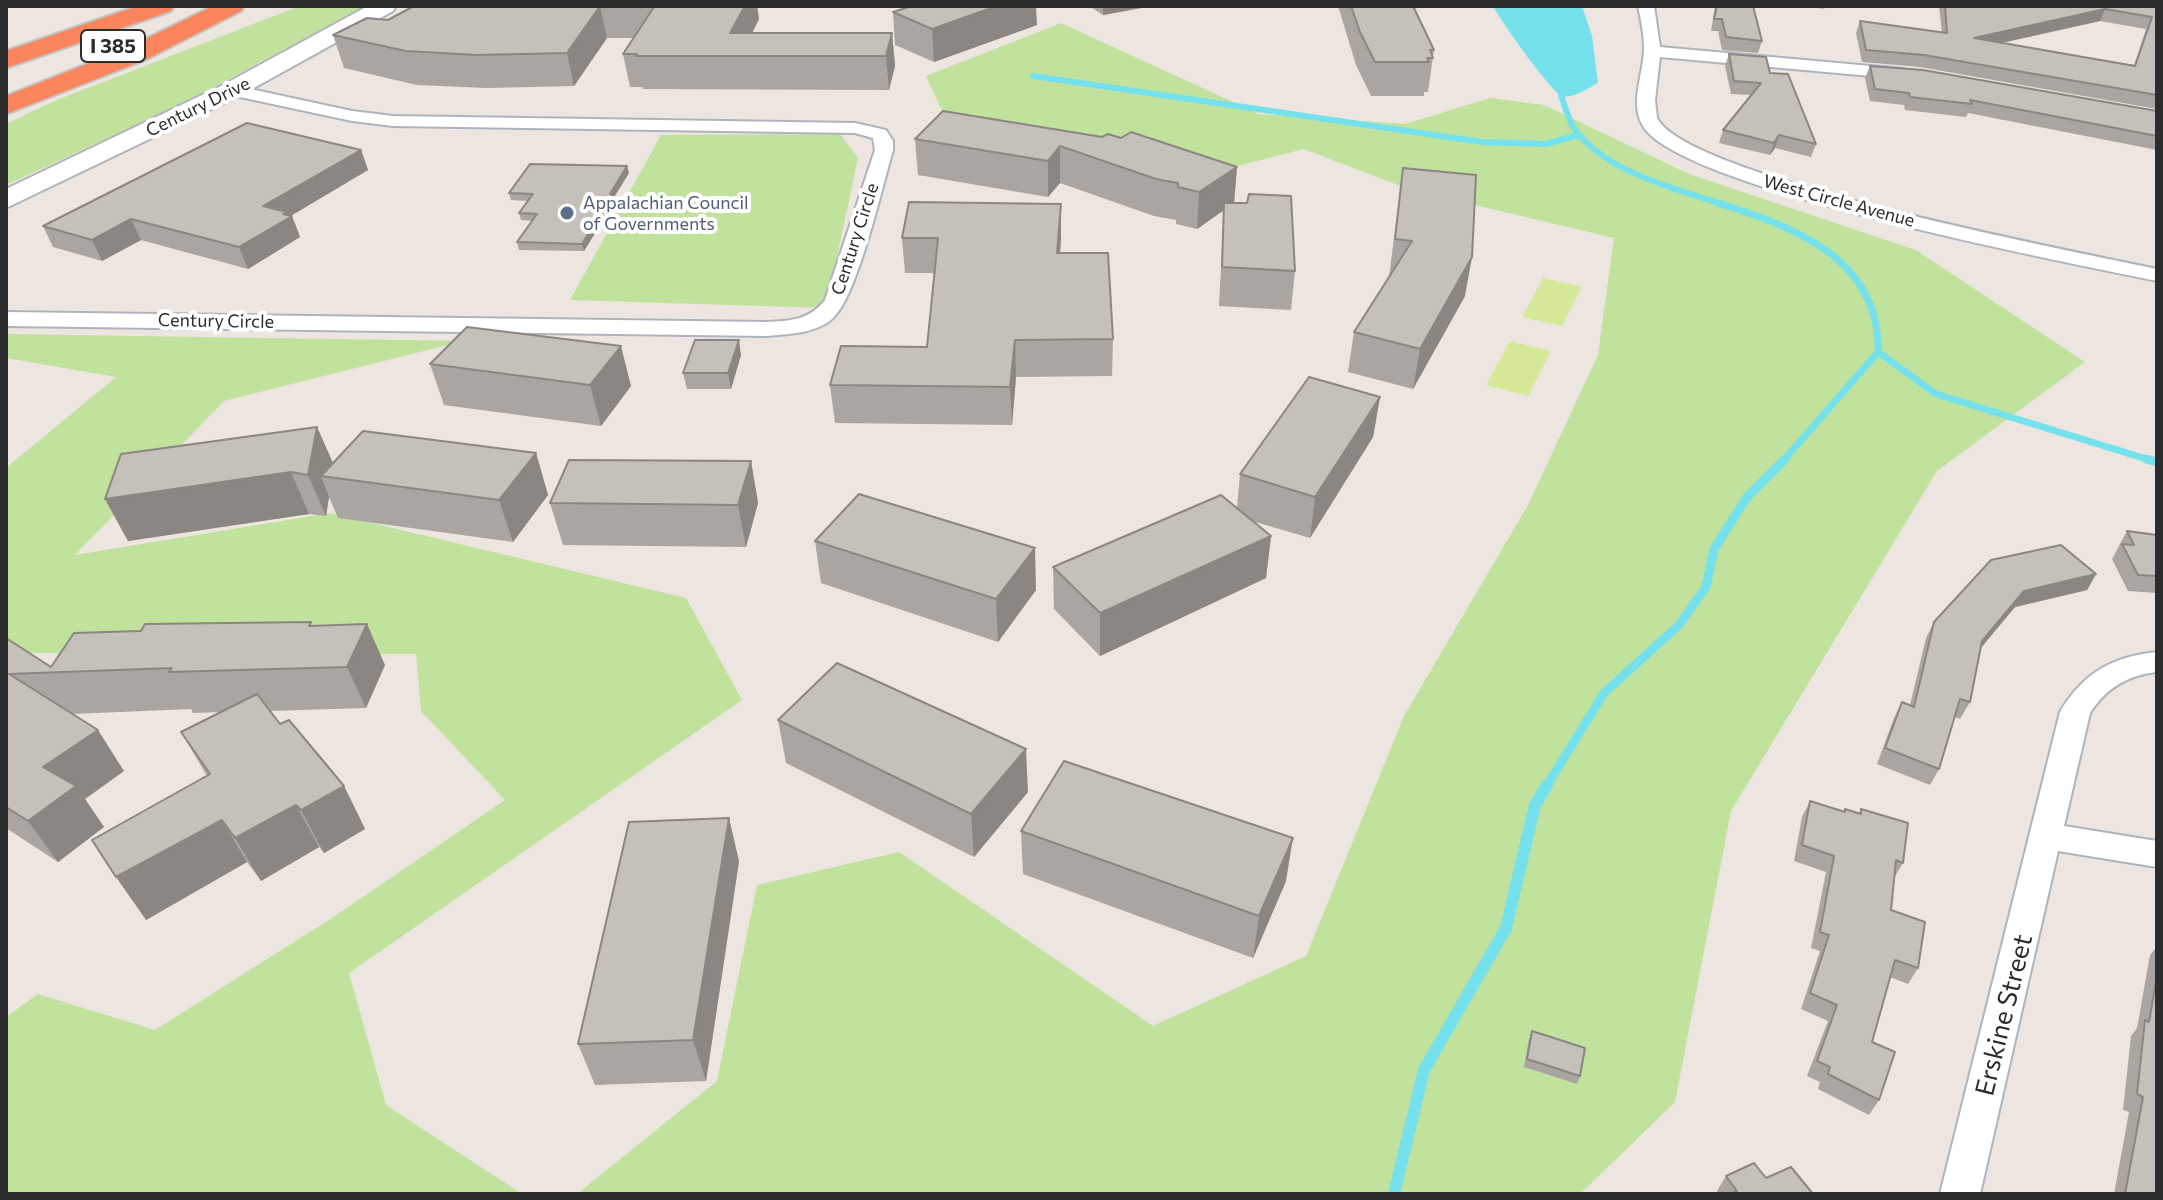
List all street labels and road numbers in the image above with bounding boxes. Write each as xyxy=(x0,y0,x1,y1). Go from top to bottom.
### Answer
road number: I 385 xyxy=(81,30,145,62)
street label: Century Drive xyxy=(142,73,254,141)
street label: West Circle Avenue xyxy=(1761,170,1917,232)
street label: Century Circle xyxy=(827,180,883,298)
street label: Century Circle xyxy=(158,309,274,333)
street label: Erskine Street xyxy=(1969,931,2039,1099)

